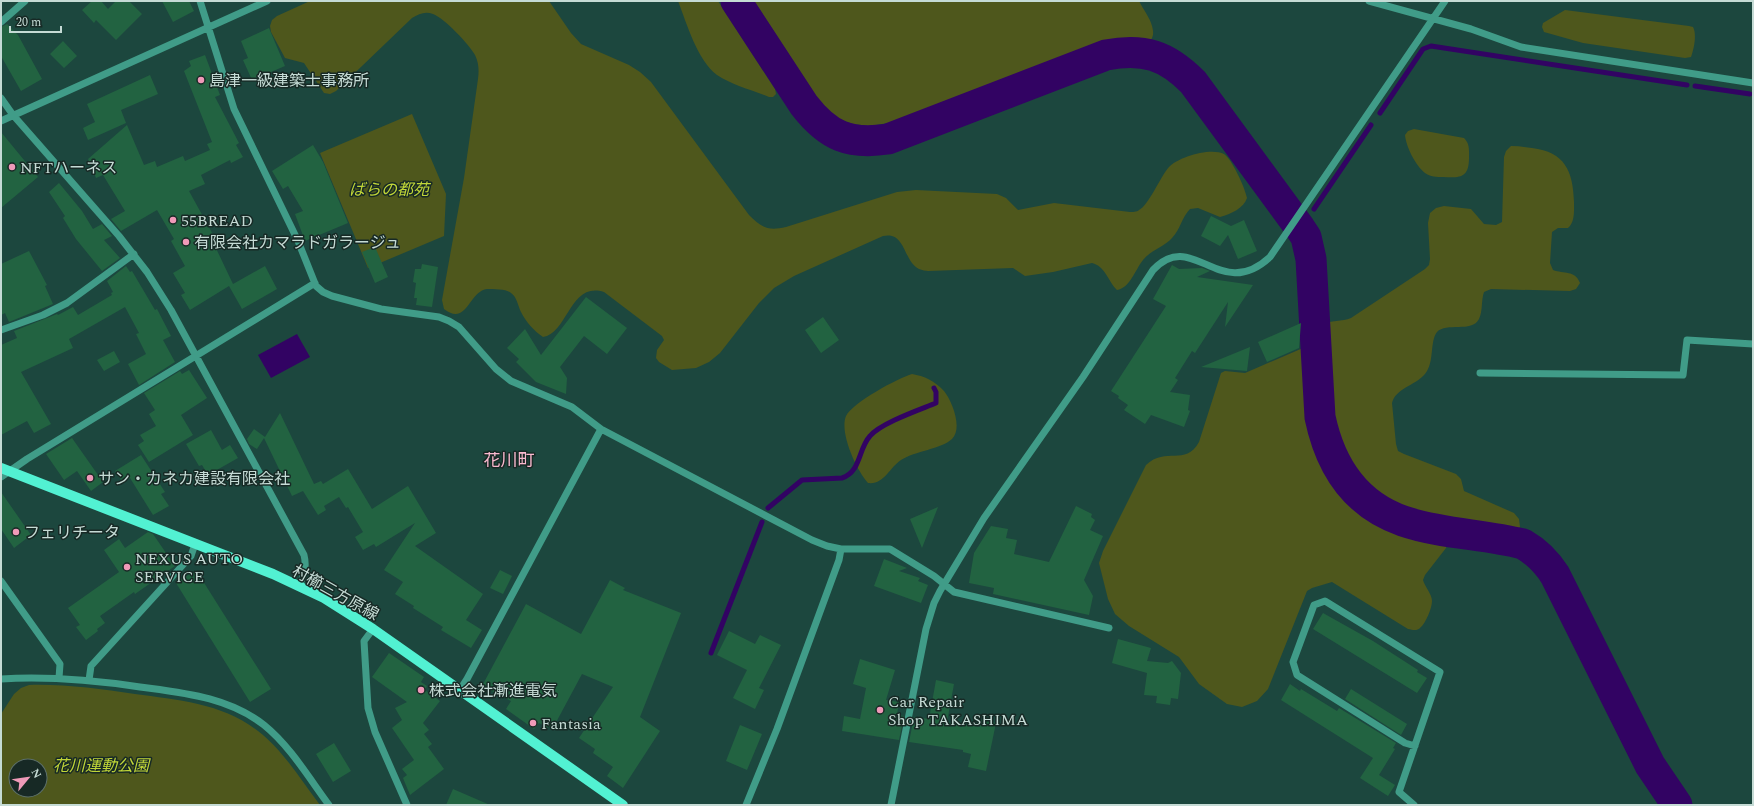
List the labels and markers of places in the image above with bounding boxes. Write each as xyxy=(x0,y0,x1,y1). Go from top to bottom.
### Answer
place label: 島津一級建築士事務所 xyxy=(209,69,369,93)
marker: 島津一級建築士事務所 xyxy=(196,75,206,85)
place label: NFTハーネス xyxy=(20,156,117,180)
marker: NFTハーネス xyxy=(7,162,17,172)
place label: 55BREAD xyxy=(181,209,253,233)
marker: 55BREAD xyxy=(168,215,178,225)
place label: 有限会社カマラドガラージュ xyxy=(194,231,401,255)
marker: 有限会社カマラドガラージュ xyxy=(181,237,191,247)
place label: サン・カネカ建設有限会社 xyxy=(98,467,290,491)
marker: サン・カネカ建設有限会社 xyxy=(85,473,95,483)
place label: フェリチータ xyxy=(24,521,120,545)
marker: フェリチータ xyxy=(11,527,21,537)
place label: NEXUS AUTO SERVICE xyxy=(135,547,243,589)
marker: NEXUS AUTO SERVICE xyxy=(122,562,132,572)
place label: 株式会社漸進電気 xyxy=(429,679,557,703)
marker: 株式会社漸進電気 xyxy=(416,685,426,695)
place label: Car Repair Shop TAKASHIMA xyxy=(888,690,1028,732)
marker: Car Repair Shop TAKASHIMA xyxy=(875,705,885,715)
place label: Fantasia xyxy=(541,712,601,736)
marker: Fantasia xyxy=(528,718,538,728)

